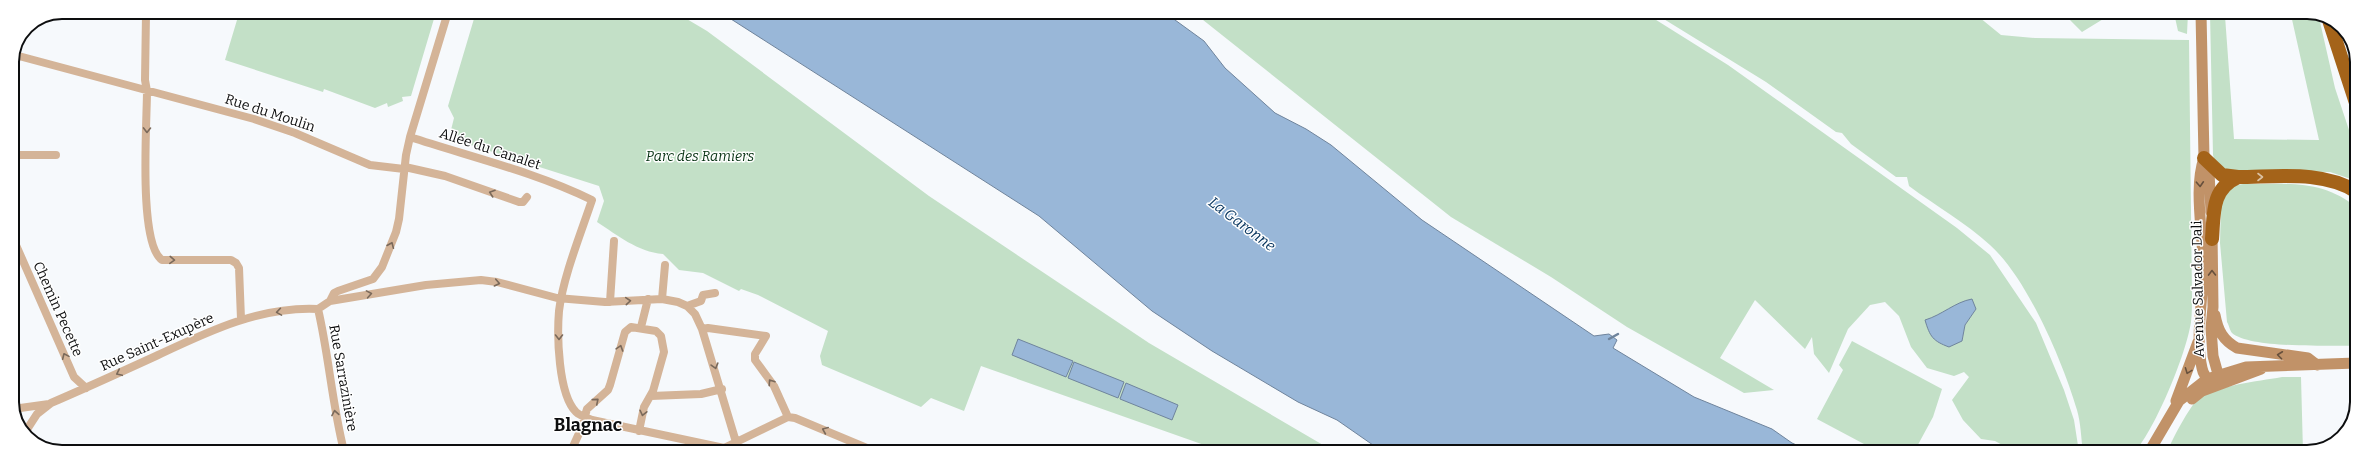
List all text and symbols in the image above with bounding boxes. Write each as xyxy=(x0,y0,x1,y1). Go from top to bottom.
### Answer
street label: Rue du Moulin xyxy=(223,90,317,136)
street label: Allée du Canalet xyxy=(437,125,543,173)
one-way arrow xyxy=(143,127,151,133)
park label: Parc des Ramiers xyxy=(646,148,755,165)
one-way arrow xyxy=(2257,173,2263,181)
one-way arrow xyxy=(2196,181,2204,187)
one-way arrow xyxy=(489,189,496,197)
water label: La Garonne xyxy=(1205,193,1279,255)
street label: Avenue Salvador Dali xyxy=(2188,220,2208,358)
one-way arrow xyxy=(386,241,394,249)
one-way arrow xyxy=(169,256,175,265)
street label: Chemin Pecette xyxy=(29,259,87,359)
one-way arrow xyxy=(2208,270,2216,276)
one-way arrow xyxy=(494,278,501,286)
one-way arrow xyxy=(366,291,372,299)
one-way arrow xyxy=(625,296,631,305)
one-way arrow xyxy=(276,307,282,316)
street label: Rue Saint-Exupère xyxy=(98,309,216,375)
street label: Rue Sarrazinière xyxy=(325,323,361,433)
one-way arrow xyxy=(555,334,563,340)
one-way arrow xyxy=(616,344,624,351)
one-way arrow xyxy=(2277,351,2284,360)
one-way arrow xyxy=(62,353,70,361)
one-way arrow xyxy=(710,362,719,369)
one-way arrow xyxy=(115,368,123,376)
one-way arrow xyxy=(2185,368,2193,375)
one-way arrow xyxy=(768,379,776,386)
one-way arrow xyxy=(591,398,599,405)
one-way arrow xyxy=(639,409,648,416)
one-way arrow xyxy=(331,410,339,417)
district label: Blagnac xyxy=(554,414,622,436)
one-way arrow xyxy=(822,427,829,435)

